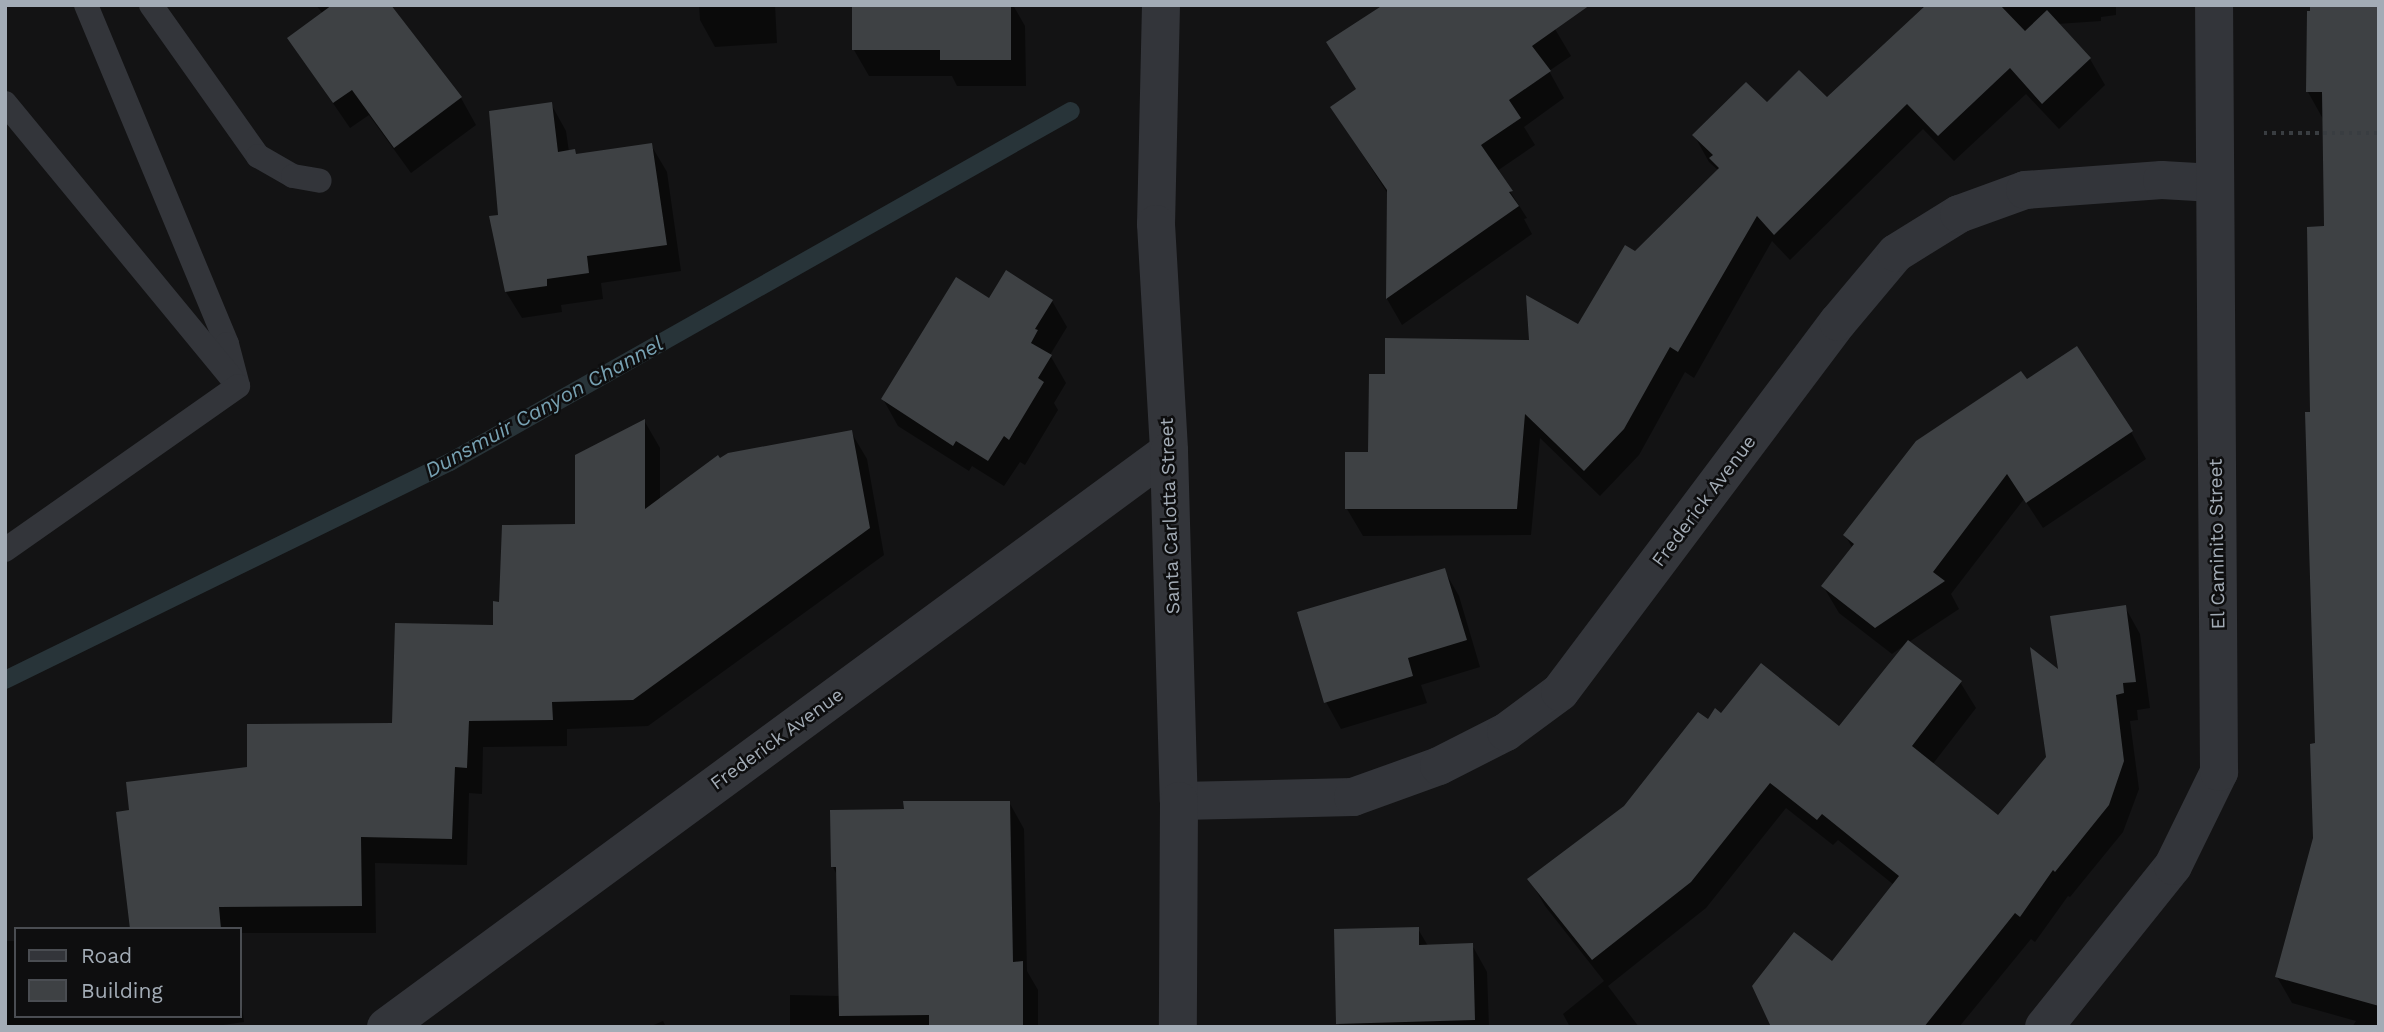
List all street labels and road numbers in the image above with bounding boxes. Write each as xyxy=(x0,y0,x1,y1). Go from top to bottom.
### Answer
street label: Santa Carlotta Street xyxy=(1155,417,1185,615)
street label: Frederick Avenue xyxy=(1647,430,1761,572)
street label: El Caminito Street xyxy=(2204,458,2230,630)
street label: Frederick Avenue xyxy=(706,683,848,795)

